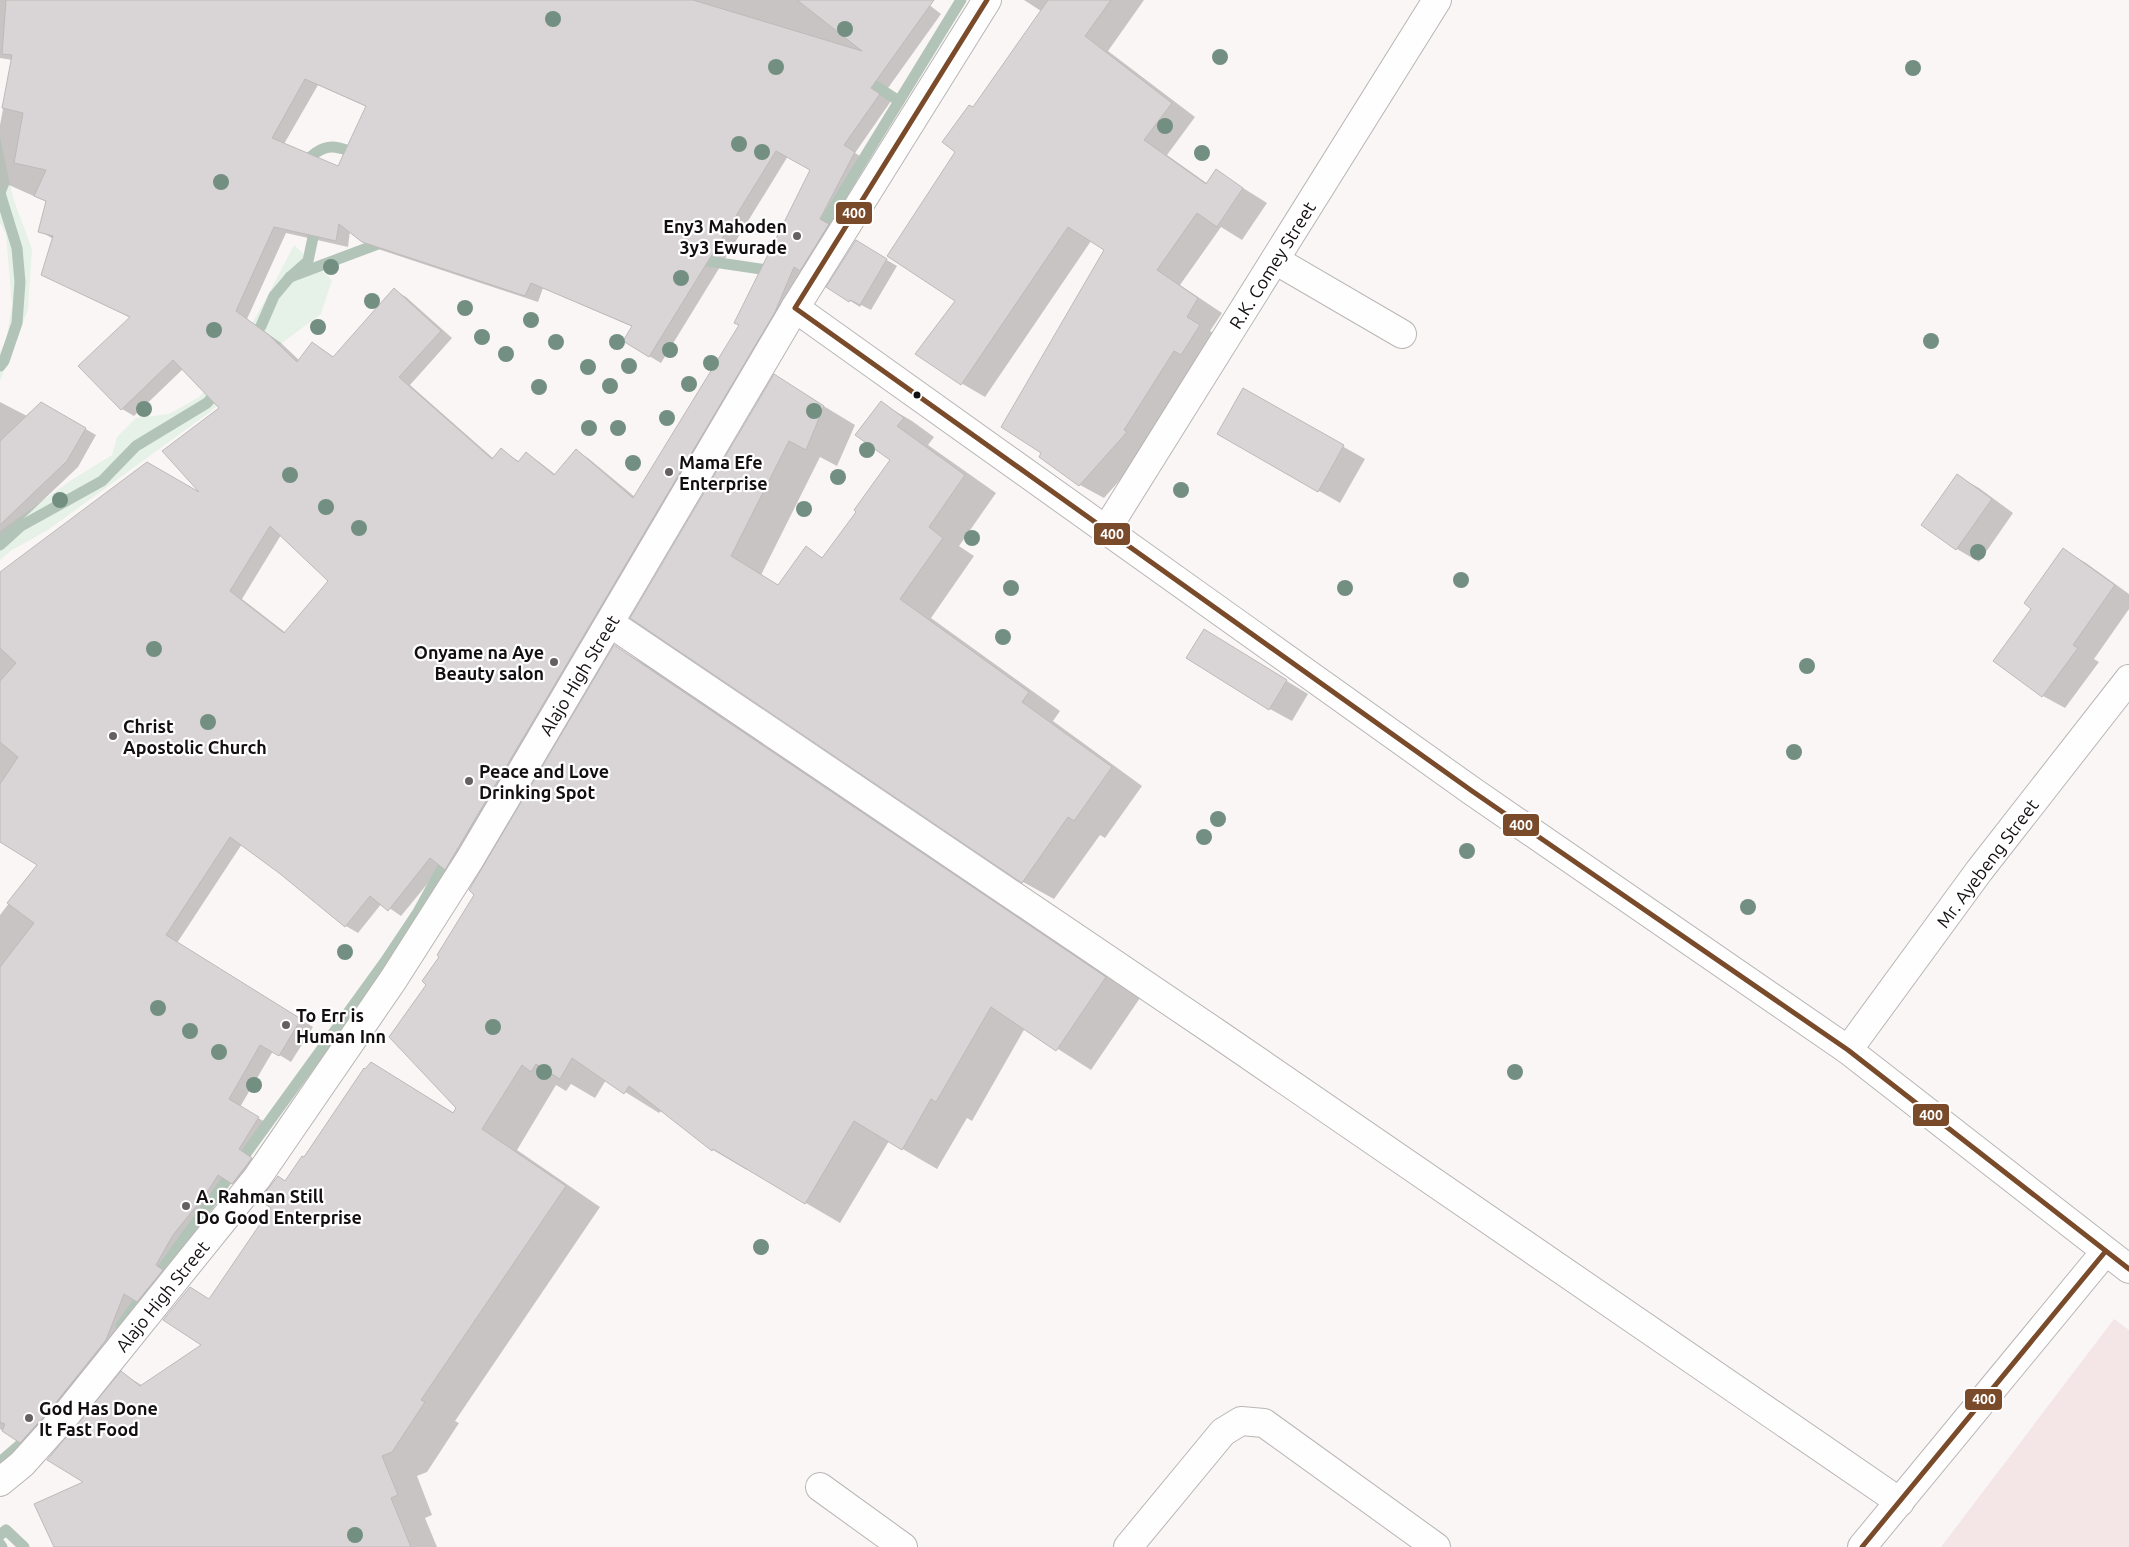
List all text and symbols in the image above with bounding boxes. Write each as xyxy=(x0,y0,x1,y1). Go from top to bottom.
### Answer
street label: R.K. Comey Street xyxy=(1225,198,1319,332)
line badge: 400 xyxy=(835,201,873,225)
text: 400 xyxy=(842,205,866,221)
place label: Eny3 Mahoden 3y3 Ewurade xyxy=(663,216,787,257)
marker: Eny3 Mahoden 3y3 Ewurade xyxy=(791,230,803,242)
unlabelled marker xyxy=(912,390,922,400)
place label: Mama Efe Enterprise xyxy=(679,452,768,493)
marker: Mama Efe Enterprise xyxy=(663,466,675,478)
line badge: 400 xyxy=(1093,522,1131,546)
text: 400 xyxy=(1100,526,1124,542)
street label: Alajo High Street xyxy=(535,611,623,739)
place label: Onyame na Aye Beauty salon xyxy=(414,642,544,683)
marker: Onyame na Aye Beauty salon xyxy=(548,656,560,668)
place label: Christ Apostolic Church xyxy=(123,716,267,757)
marker: Christ Apostolic Church xyxy=(107,730,119,742)
place label: Peace and Love Drinking Spot xyxy=(479,761,609,802)
marker: Peace and Love Drinking Spot xyxy=(463,775,475,787)
street label: Mr. Ayebeng Street xyxy=(1932,795,2042,931)
line badge: 400 xyxy=(1502,813,1540,837)
text: 400 xyxy=(1509,817,1533,833)
place label: To Err is Human Inn xyxy=(296,1005,386,1046)
marker: To Err is Human Inn xyxy=(280,1019,292,1031)
line badge: 400 xyxy=(1912,1103,1950,1127)
text: 400 xyxy=(1919,1107,1943,1123)
place label: A. Rahman Still Do Good Enterprise xyxy=(196,1186,362,1227)
marker: A. Rahman Still Do Good Enterprise xyxy=(180,1200,192,1212)
street label: Alajo High Street xyxy=(111,1237,213,1355)
line badge: 400 xyxy=(1964,1388,2003,1411)
text: 400 xyxy=(1972,1391,1996,1407)
place label: God Has Done It Fast Food xyxy=(39,1398,158,1439)
marker: God Has Done It Fast Food xyxy=(23,1412,35,1424)

